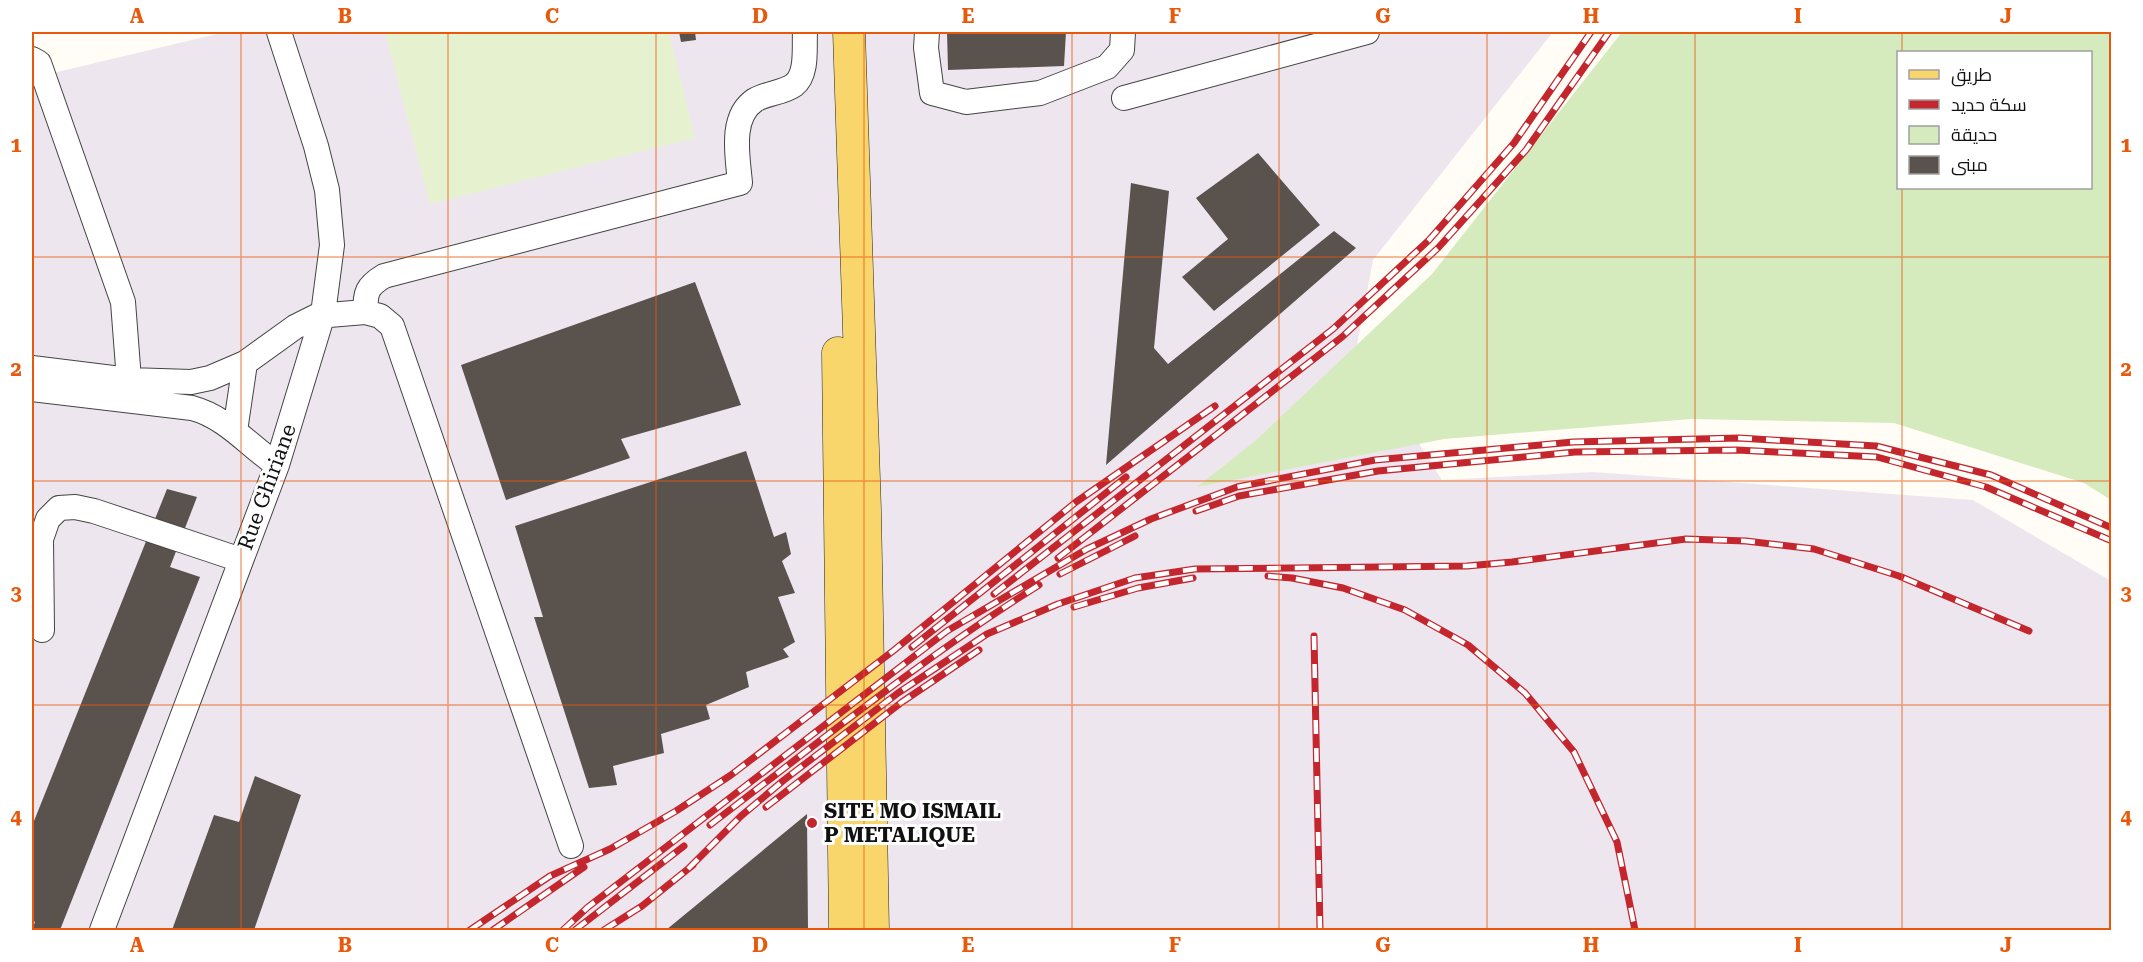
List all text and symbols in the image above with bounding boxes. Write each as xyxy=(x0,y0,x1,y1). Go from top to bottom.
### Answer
text: A xyxy=(130,4,145,28)
text: B xyxy=(338,4,352,28)
text: C xyxy=(545,4,559,28)
text: D xyxy=(752,4,768,28)
text: E xyxy=(962,4,975,28)
text: F xyxy=(1169,4,1181,28)
text: G xyxy=(1375,4,1391,28)
text: H xyxy=(1583,4,1599,28)
text: I xyxy=(1794,4,1802,28)
text: J xyxy=(2000,4,2012,28)
legend xyxy=(1897,51,2092,189)
text: طريق xyxy=(1951,64,1992,87)
text: سكة حديد xyxy=(1951,94,2027,115)
text: حديقة xyxy=(1951,124,1997,145)
text: 1 xyxy=(10,133,22,157)
text: 1 xyxy=(2120,133,2132,157)
text: مبنى xyxy=(1951,154,1988,176)
text: 2 xyxy=(10,357,22,381)
text: 2 xyxy=(2120,357,2132,381)
street label: Rue Ghiriane xyxy=(233,421,301,553)
text: 3 xyxy=(10,581,22,605)
text: 3 xyxy=(2120,581,2132,605)
place label: SITE MO ISMAIL P METALIQUE xyxy=(824,799,1001,847)
text: 4 xyxy=(10,805,22,829)
text: 4 xyxy=(2120,805,2132,829)
marker: SITE MO ISMAIL P METALIQUE xyxy=(805,816,819,830)
text: A xyxy=(130,933,145,957)
text: B xyxy=(338,933,352,957)
text: C xyxy=(545,933,559,957)
text: D xyxy=(752,933,768,957)
text: E xyxy=(962,933,975,957)
text: F xyxy=(1169,933,1181,957)
text: G xyxy=(1375,933,1391,957)
text: H xyxy=(1583,933,1599,957)
text: I xyxy=(1794,933,1802,957)
text: J xyxy=(2000,933,2012,957)

